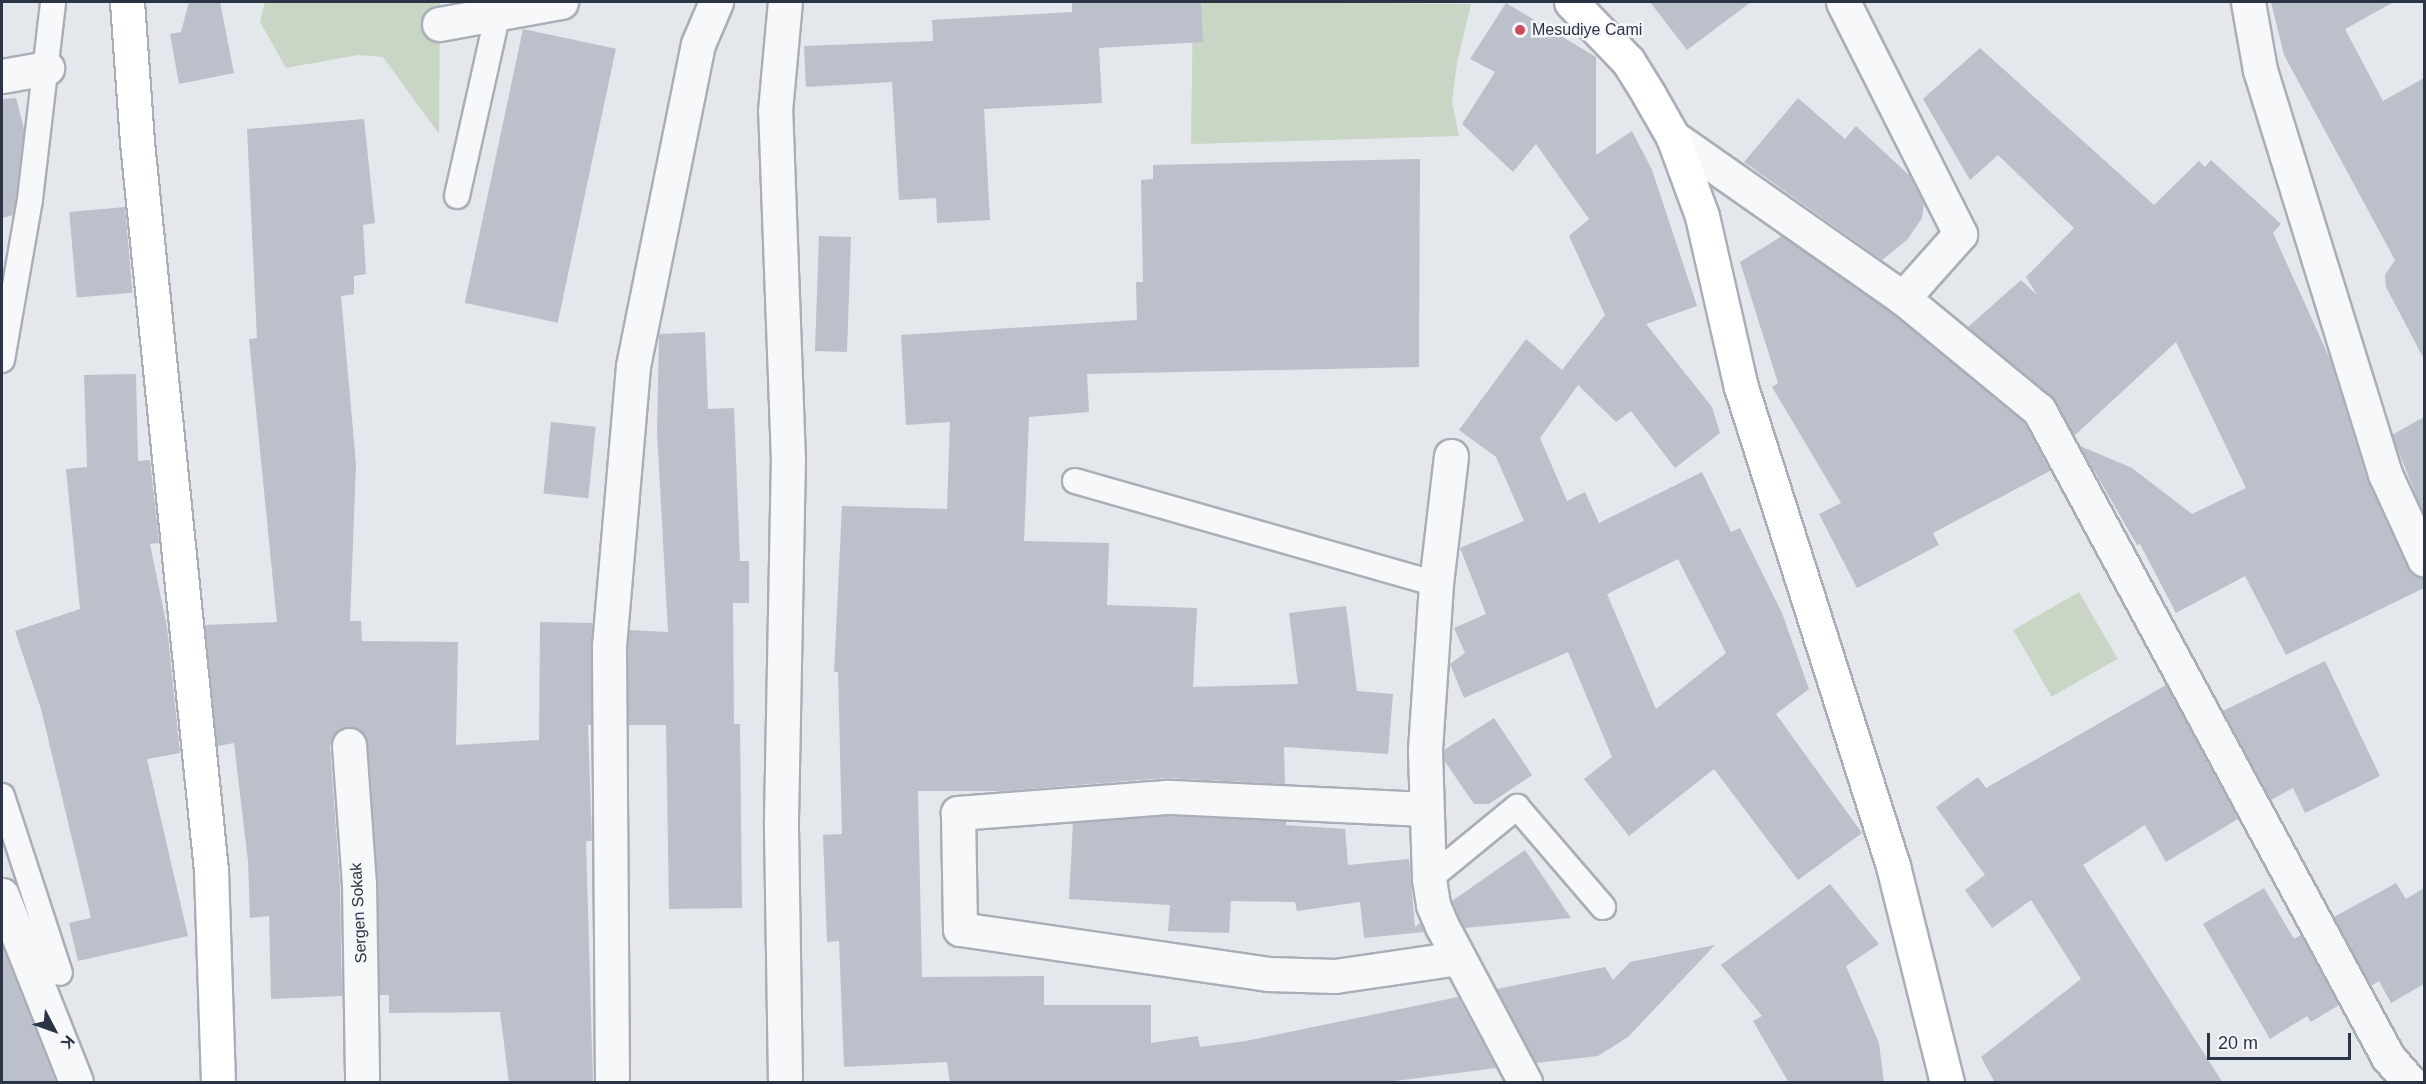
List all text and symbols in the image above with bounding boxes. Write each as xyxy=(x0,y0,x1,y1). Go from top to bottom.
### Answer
place label: Mesudiye Cami xyxy=(1532,20,1642,40)
marker: Mesudiye Cami xyxy=(1513,23,1527,37)
street label: Sergen Sokak xyxy=(347,862,371,964)
north arrow xyxy=(24,1000,84,1060)
scale bar xyxy=(2210,1021,2354,1059)
text: K xyxy=(58,1032,78,1052)
text: 20 m xyxy=(2218,1033,2258,1053)

